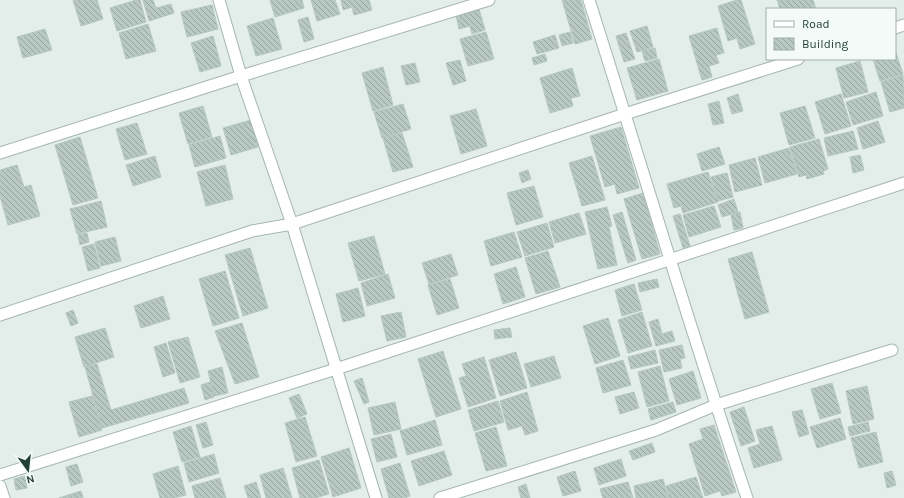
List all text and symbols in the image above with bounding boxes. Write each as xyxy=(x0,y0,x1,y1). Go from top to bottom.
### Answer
legend xyxy=(766,8,896,60)
text: Road xyxy=(802,17,830,31)
text: Building xyxy=(802,37,849,51)
north arrow xyxy=(8,450,48,490)
text: N xyxy=(25,472,36,486)

